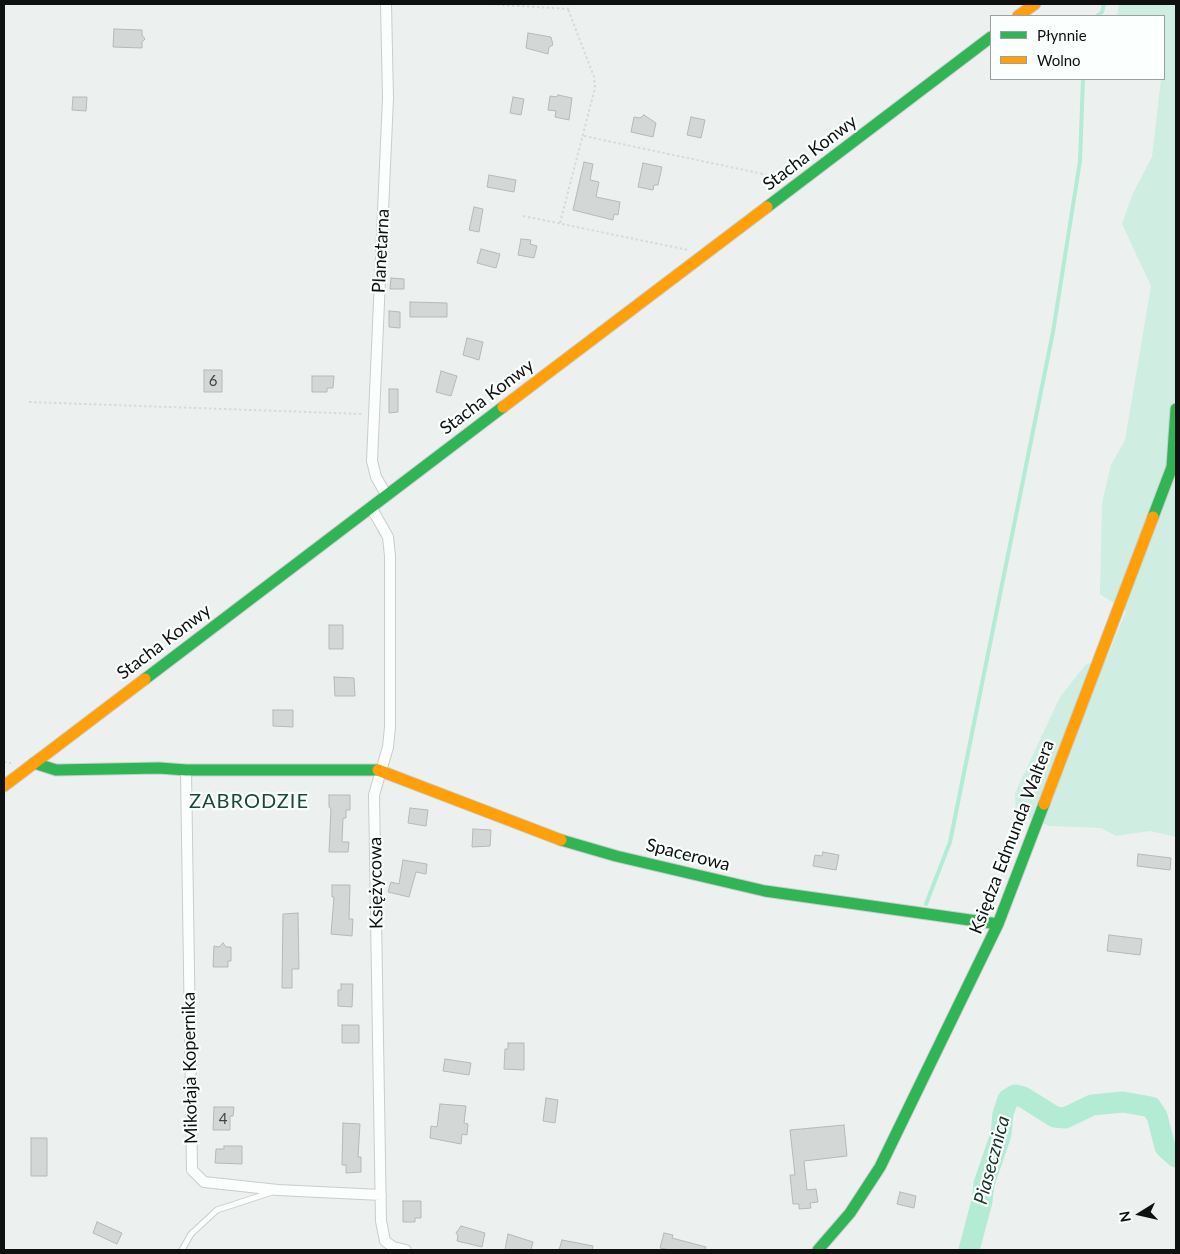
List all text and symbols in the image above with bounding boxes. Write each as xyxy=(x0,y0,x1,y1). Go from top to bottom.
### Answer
legend xyxy=(990,15,1165,80)
text: Płynnie xyxy=(1037,26,1087,44)
text: Wolno xyxy=(1037,51,1081,69)
street label: Stacha Konwy xyxy=(759,111,861,195)
street label: Planetarna xyxy=(368,208,394,294)
street label: Stacha Konwy xyxy=(436,355,538,439)
house number: 6 xyxy=(209,372,217,390)
street label: Stacha Konwy xyxy=(113,600,215,684)
street label: Księdza Edmunda Waltera xyxy=(965,737,1059,937)
district label: ZABRODZIE xyxy=(188,790,310,814)
street label: Spacerowa xyxy=(644,834,732,876)
street label: Księżycowa xyxy=(364,837,388,929)
street label: Mikołaja Kopernika xyxy=(178,992,202,1144)
house number: 4 xyxy=(219,1110,227,1128)
water label: Piasecznica xyxy=(969,1113,1015,1207)
north arrow xyxy=(1115,1189,1165,1239)
text: N xyxy=(1115,1210,1134,1223)

